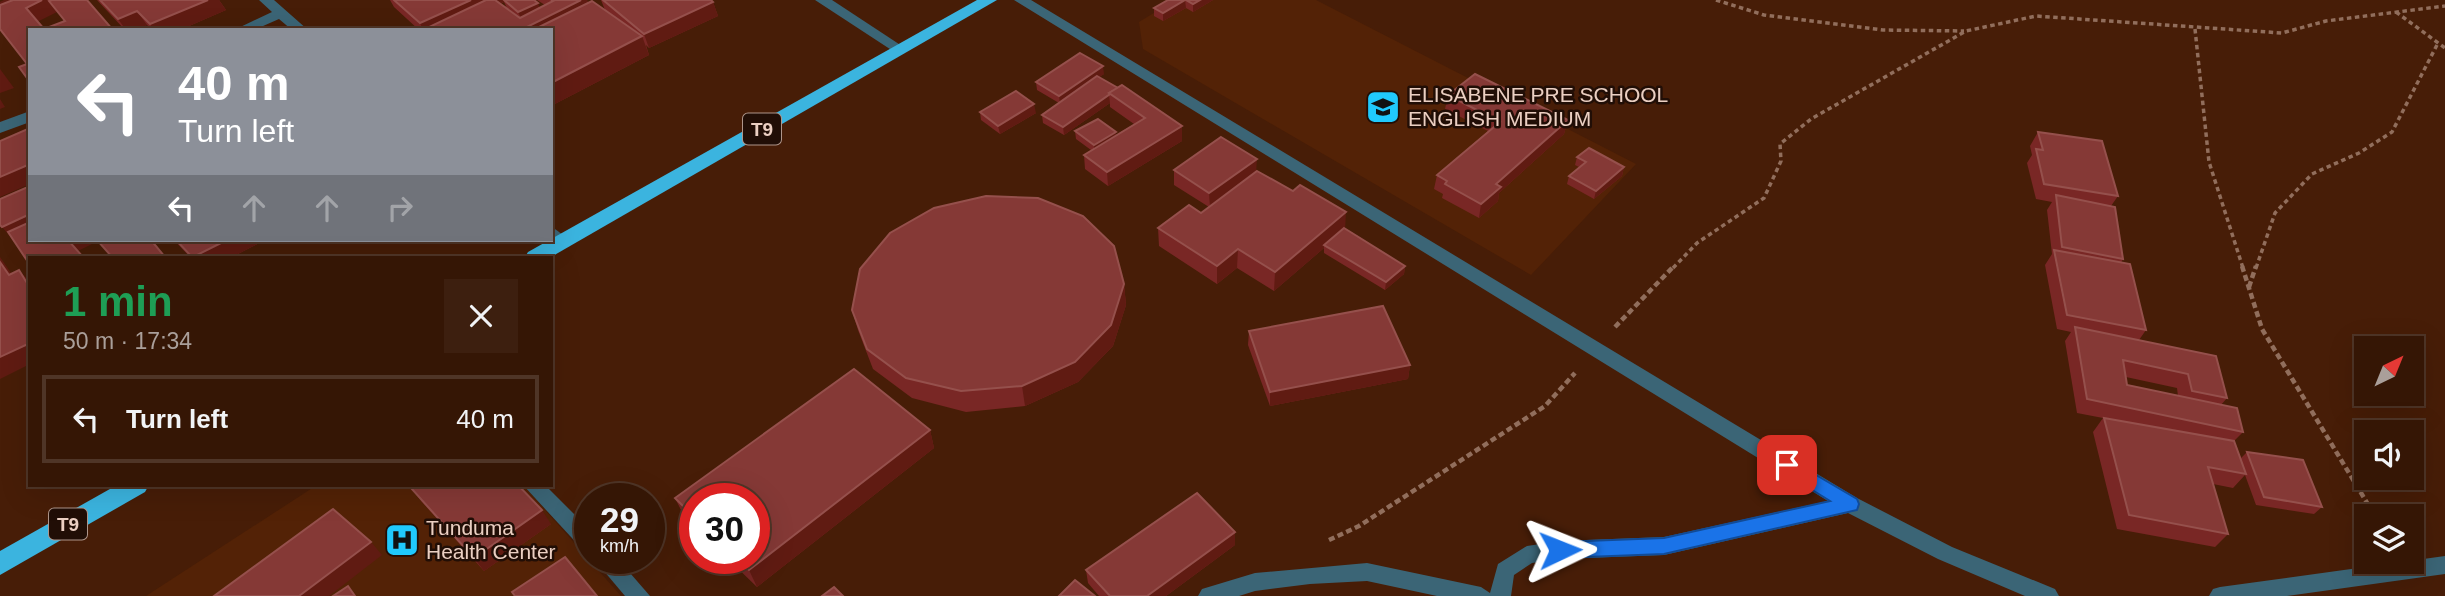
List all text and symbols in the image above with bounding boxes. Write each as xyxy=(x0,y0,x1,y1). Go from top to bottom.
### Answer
icon: left xyxy=(63,56,154,147)
text: 40 m xyxy=(178,56,290,110)
place label: ELISABENE PRE SCHOOL ENGLISH MEDIUM xyxy=(1408,83,1668,130)
school or university icon: ELISABENE PRE SCHOOL ENGLISH MEDIUM xyxy=(1364,88,1402,126)
text: Turn left xyxy=(178,113,294,149)
road number: T9 xyxy=(743,113,781,144)
icon: left xyxy=(162,189,200,227)
icon: ahead xyxy=(235,189,273,227)
icon: ahead xyxy=(308,189,346,227)
icon: right xyxy=(381,189,419,227)
text: 1 min xyxy=(63,278,173,325)
button: close xyxy=(444,279,518,353)
text: 50 m · 17:34 xyxy=(63,328,192,354)
north arrow xyxy=(2354,336,2424,406)
map controls xyxy=(2354,336,2424,574)
icon: left xyxy=(67,400,105,438)
text: Turn left xyxy=(126,404,228,434)
text: 40 m xyxy=(456,404,514,434)
button: sound xyxy=(2354,420,2424,490)
pin xyxy=(1757,435,1817,495)
icon: arrive xyxy=(1768,446,1806,484)
speed limit sign: 30 xyxy=(679,483,770,574)
text: 29 xyxy=(600,500,639,539)
button: layers xyxy=(2354,504,2424,574)
road number: T9 xyxy=(49,509,87,540)
position arrow xyxy=(1523,513,1597,587)
place label: Tunduma Health Center xyxy=(426,516,556,563)
hospital icon: Tunduma Health Center xyxy=(383,521,421,559)
text: km/h xyxy=(600,536,639,556)

